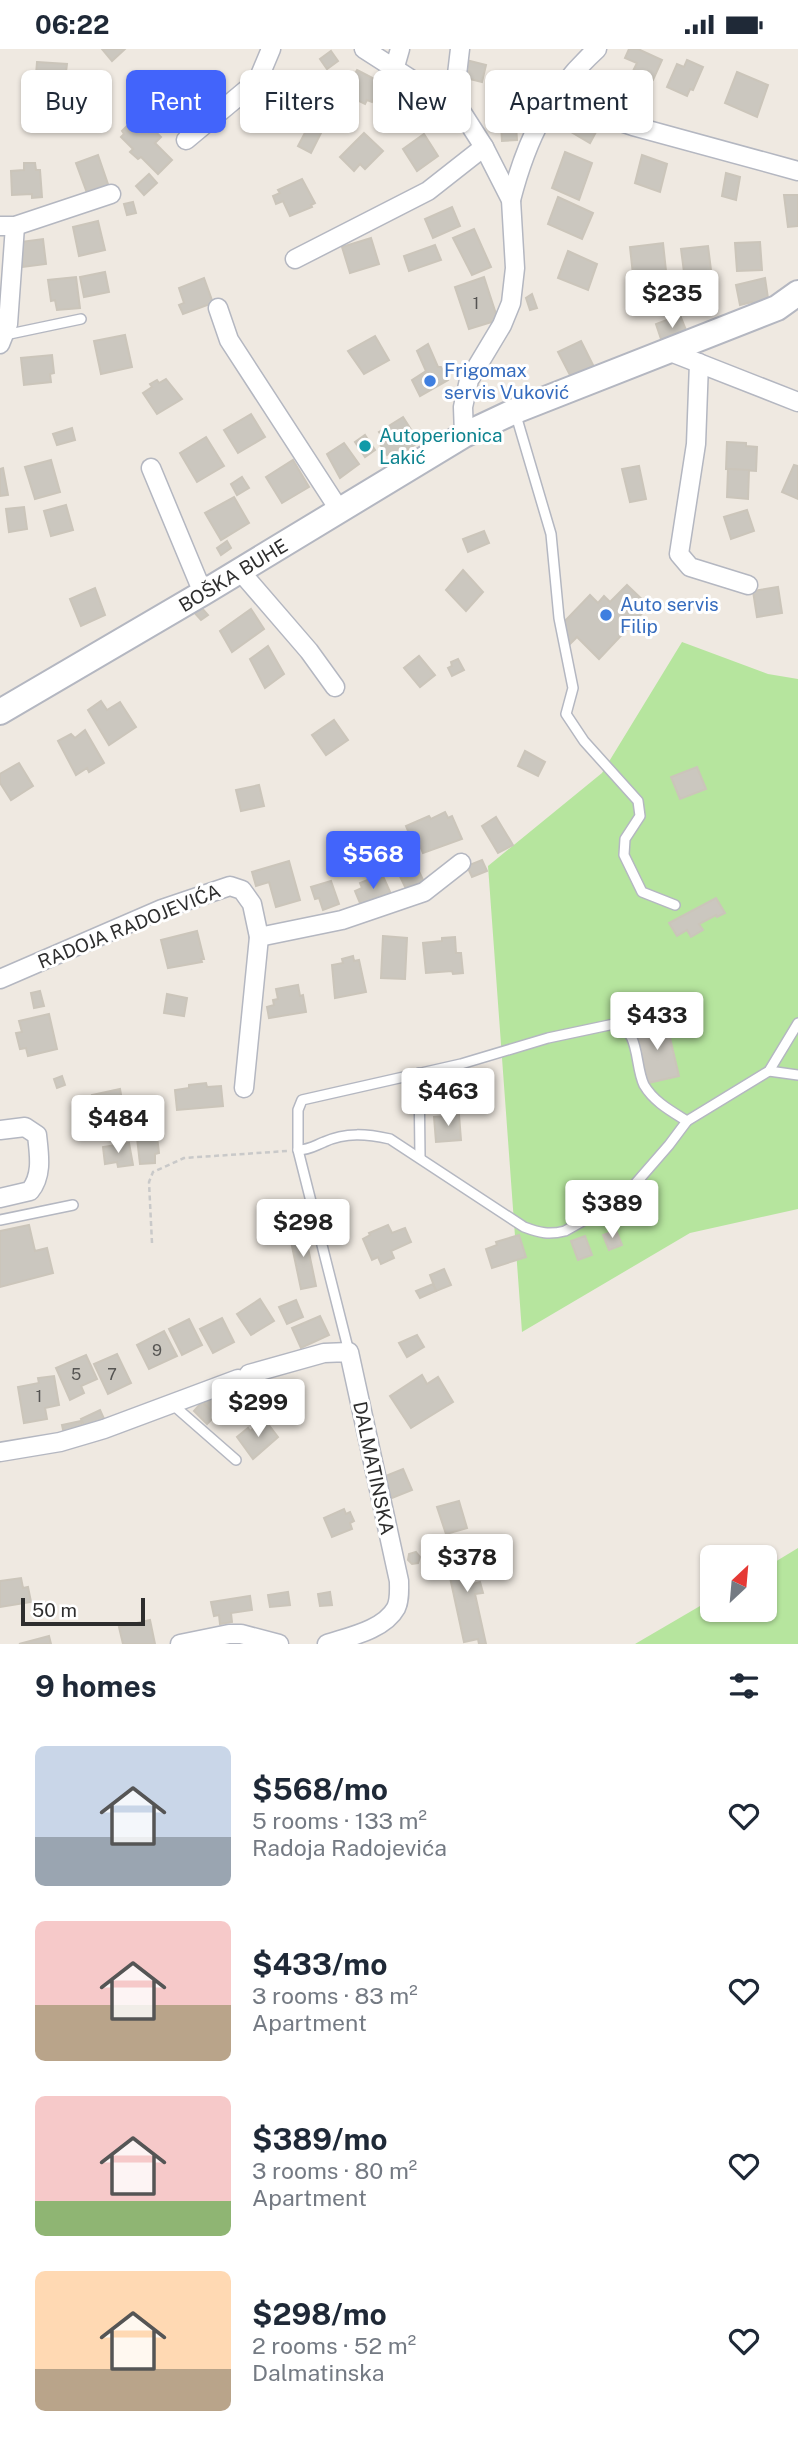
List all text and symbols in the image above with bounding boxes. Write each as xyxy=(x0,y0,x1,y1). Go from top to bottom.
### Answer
text: 06:22 xyxy=(35,9,109,40)
chip: Buy xyxy=(21,70,112,133)
chip: Rent xyxy=(126,70,226,133)
chip: Filters xyxy=(240,70,359,133)
chip: New xyxy=(373,70,471,133)
chip: Apartment xyxy=(485,70,653,133)
pin: $235 xyxy=(631,271,713,330)
text: $235 xyxy=(641,279,703,306)
house number: 1 xyxy=(473,294,479,313)
place label: Frigomax servis Vuković xyxy=(444,359,569,403)
marker: Frigomax servis Vuković xyxy=(422,373,438,389)
place label: Autoperionica Lakić xyxy=(379,424,503,468)
marker: Autoperionica Lakić xyxy=(357,438,373,454)
street label: BOŠKA BUHE xyxy=(175,534,291,616)
place label: Auto servis Filip xyxy=(620,593,719,637)
marker: Auto servis Filip xyxy=(598,607,614,623)
pin: $568 xyxy=(332,831,414,891)
text: $568 xyxy=(342,840,404,867)
street label: RADOJA RADOJEVIĆA xyxy=(34,879,224,973)
pin: $433 xyxy=(616,993,698,1052)
text: $433 xyxy=(626,1001,688,1028)
pin: $463 xyxy=(407,1069,489,1128)
text: $463 xyxy=(417,1077,479,1104)
pin: $484 xyxy=(77,1095,159,1155)
text: $484 xyxy=(87,1104,149,1131)
pin: $389 xyxy=(571,1181,653,1240)
text: $389 xyxy=(581,1189,643,1216)
pin: $298 xyxy=(262,1199,344,1259)
text: $298 xyxy=(273,1208,333,1235)
house number: 9 xyxy=(152,1341,162,1360)
house number: 5 xyxy=(71,1365,81,1384)
house number: 7 xyxy=(107,1365,117,1384)
pin: $299 xyxy=(217,1379,299,1439)
house number: 1 xyxy=(36,1387,42,1406)
text: $299 xyxy=(228,1388,288,1415)
street label: DALMATINSKA xyxy=(349,1399,399,1537)
pin: $378 xyxy=(426,1535,508,1594)
text: $378 xyxy=(437,1543,497,1570)
north arrow xyxy=(700,1545,777,1622)
map controls xyxy=(700,1545,777,1622)
scale bar xyxy=(21,1595,145,1627)
text: 50 m xyxy=(32,1599,77,1621)
icon: filters xyxy=(725,1667,763,1705)
text: 9 homes xyxy=(35,1668,157,1704)
text: $568/mo xyxy=(252,1771,388,1807)
icon: home xyxy=(91,1774,175,1858)
icon: heart xyxy=(725,1797,763,1835)
text: 5 rooms · 133 m² xyxy=(252,1807,427,1834)
text: Radoja Radojevića xyxy=(252,1834,447,1861)
text: $433/mo xyxy=(252,1946,387,1982)
icon: home xyxy=(91,1949,175,2033)
icon: heart xyxy=(725,1972,763,2010)
text: 3 rooms · 83 m² xyxy=(252,1982,418,2009)
text: Apartment xyxy=(252,2009,367,2036)
text: $389/mo xyxy=(252,2121,388,2157)
icon: home xyxy=(91,2124,175,2208)
icon: heart xyxy=(725,2147,763,2185)
text: 3 rooms · 80 m² xyxy=(252,2157,417,2184)
text: Apartment xyxy=(252,2184,367,2211)
text: $298/mo xyxy=(252,2296,387,2332)
icon: home xyxy=(91,2299,175,2383)
icon: heart xyxy=(725,2322,763,2360)
text: 2 rooms · 52 m² xyxy=(252,2332,416,2359)
text: Dalmatinska xyxy=(252,2359,385,2386)

